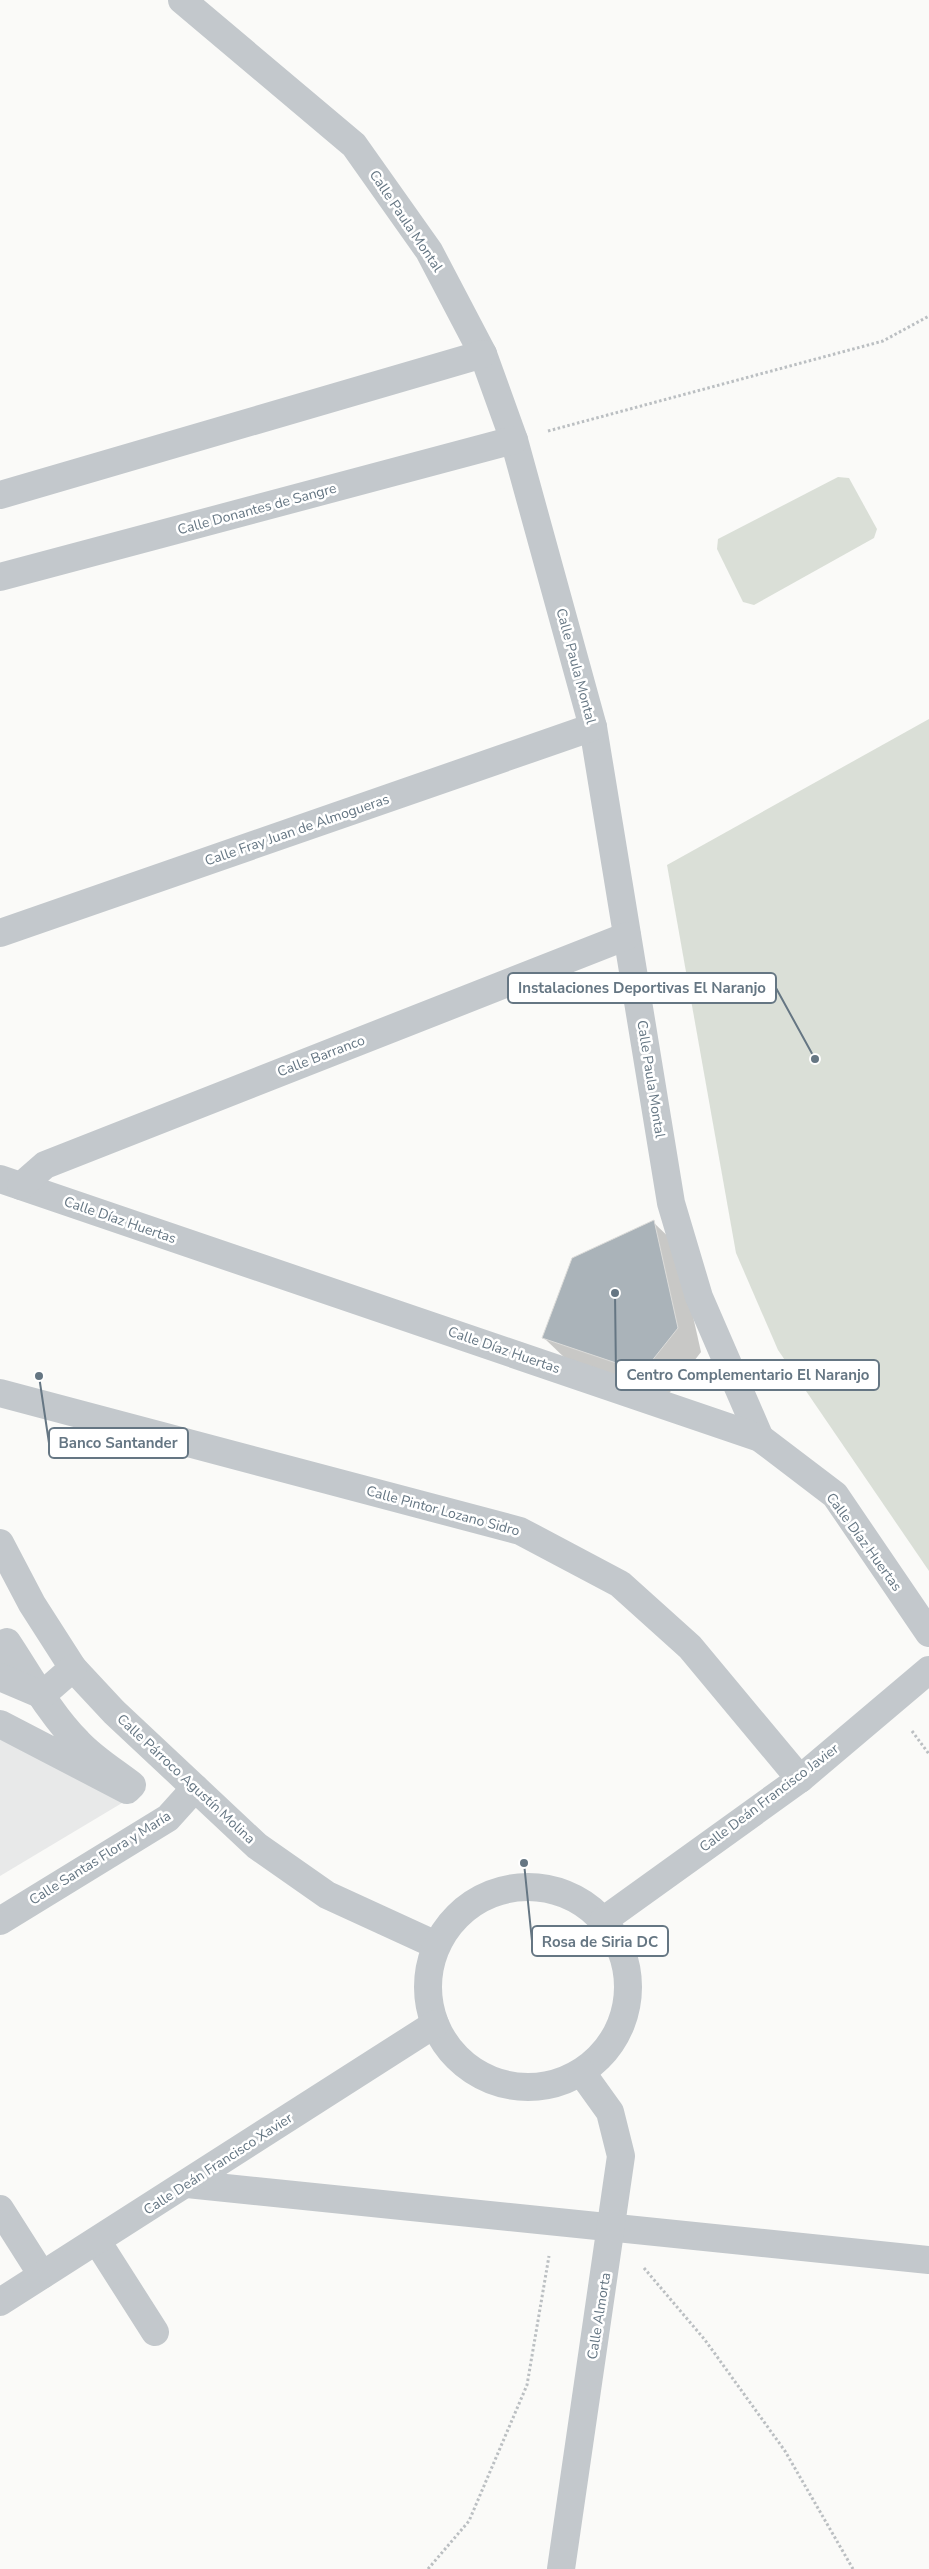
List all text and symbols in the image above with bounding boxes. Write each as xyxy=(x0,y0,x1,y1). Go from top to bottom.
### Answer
street label: Calle Paula Montal xyxy=(365,166,448,276)
street label: Calle Donantes de Sangre xyxy=(175,479,339,539)
street label: Calle Paula Montal xyxy=(551,606,601,727)
street label: Calle Fray Juan de Almogueras xyxy=(202,789,392,871)
callout: Instalaciones Deportivas El Naranjo xyxy=(508,973,776,1003)
text: Instalaciones Deportivas El Naranjo xyxy=(518,978,766,998)
street label: Calle Paula Montal xyxy=(632,1019,670,1140)
street label: Calle Barranco xyxy=(275,1031,368,1081)
street label: Calle Díaz Huertas xyxy=(61,1192,179,1248)
street label: Calle Díaz Huertas xyxy=(445,1322,563,1378)
callout: Centro Complementario El Naranjo xyxy=(616,1360,879,1390)
text: Centro Complementario El Naranjo xyxy=(626,1365,870,1385)
callout: Banco Santander xyxy=(49,1428,188,1458)
text: Banco Santander xyxy=(58,1433,178,1453)
street label: Calle Pintor Lozano Sidro xyxy=(364,1481,522,1541)
street label: Calle Díaz Huertas xyxy=(822,1489,906,1595)
street label: Calle Párroco Agustín Molina xyxy=(113,1710,259,1848)
street label: Calle Deán Francisco Javier xyxy=(696,1739,842,1857)
street label: Calle Santas Flora y María xyxy=(25,1807,175,1909)
callout: Rosa de Siria DC xyxy=(532,1926,668,1956)
text: Rosa de Siria DC xyxy=(542,1932,658,1952)
street label: Calle Deán Francisco Xavier xyxy=(140,2109,296,2219)
street label: Calle Almorta xyxy=(583,2271,615,2361)

